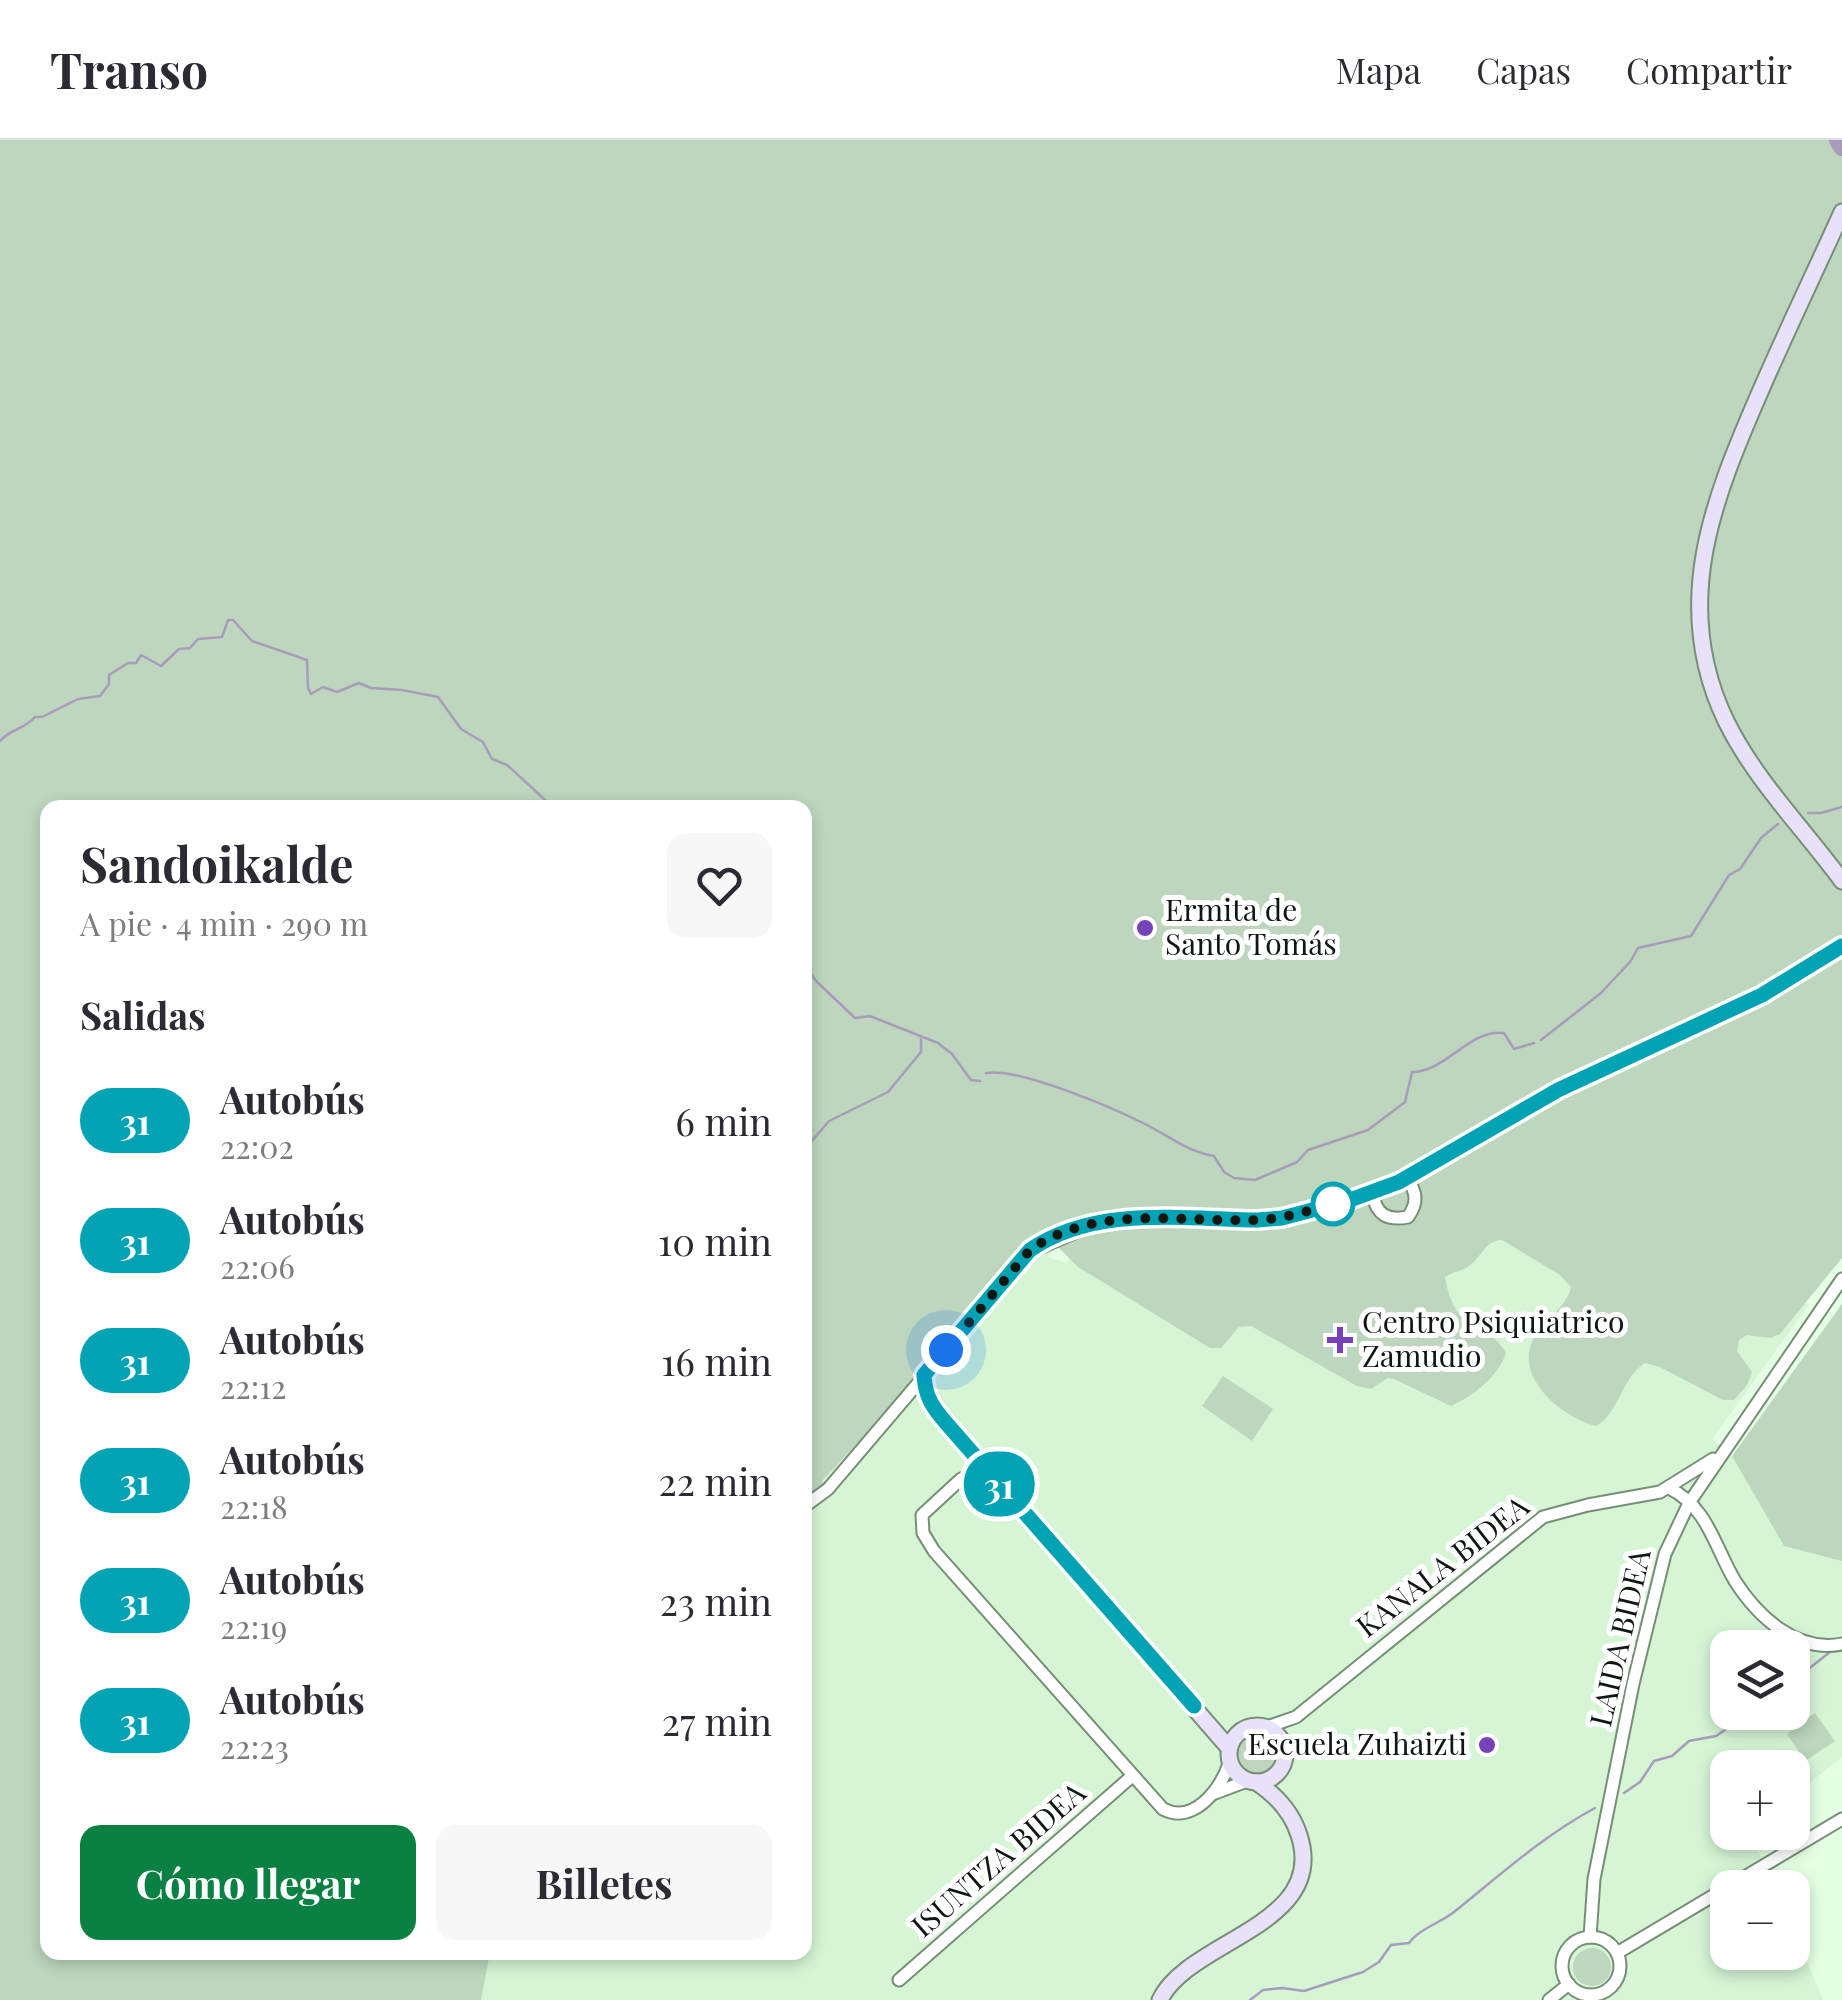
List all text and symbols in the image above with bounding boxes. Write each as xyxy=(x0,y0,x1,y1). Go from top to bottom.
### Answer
text: Transo xyxy=(50,37,208,101)
text: Mapa xyxy=(1336,46,1421,93)
text: Capas xyxy=(1476,46,1571,93)
text: Compartir xyxy=(1626,46,1792,93)
text: Sandoikalde xyxy=(80,831,353,895)
button: heart xyxy=(667,833,772,938)
place label: Ermita de Santo Tomás xyxy=(1165,889,1337,963)
text: A pie · 4 min · 290 m xyxy=(80,901,368,944)
marker: Ermita de Santo Tomás xyxy=(1134,917,1156,939)
text: Salidas xyxy=(80,989,206,1040)
text: Autobús xyxy=(220,1073,365,1124)
text: 6 min xyxy=(675,1095,772,1146)
text: 31 xyxy=(120,1097,150,1144)
text: 22:02 xyxy=(220,1124,294,1167)
unlabelled marker xyxy=(1312,1183,1354,1225)
text: Autobús xyxy=(220,1193,365,1244)
text: 10 min xyxy=(658,1215,772,1266)
text: 31 xyxy=(120,1217,150,1264)
text: 22:06 xyxy=(220,1244,295,1287)
place label: Centro Psiquiatrico Zamudio xyxy=(1362,1301,1624,1375)
text: Autobús xyxy=(220,1313,365,1364)
your location xyxy=(921,1325,971,1375)
marker: Centro Psiquiatrico Zamudio xyxy=(1327,1327,1353,1353)
text: 16 min xyxy=(661,1335,772,1386)
text: 31 xyxy=(120,1337,150,1384)
text: 22:12 xyxy=(220,1364,286,1407)
text: Autobús xyxy=(220,1433,365,1484)
line badge: 31 xyxy=(954,1452,1044,1516)
text: 22 min xyxy=(659,1455,772,1506)
text: 31 xyxy=(120,1457,150,1504)
text: 31 xyxy=(984,1461,1014,1508)
text: 22:18 xyxy=(220,1484,288,1527)
street label: KANALA BIDEA xyxy=(1347,1485,1537,1645)
street label: LAIDA BIDEA xyxy=(1579,1544,1659,1730)
text: Autobús xyxy=(220,1553,365,1604)
text: 23 min xyxy=(660,1575,772,1626)
text: 31 xyxy=(120,1577,150,1624)
text: 22:19 xyxy=(220,1604,287,1647)
map controls xyxy=(1710,1630,1810,1970)
button: layers xyxy=(1710,1630,1810,1730)
text: Autobús xyxy=(220,1673,365,1724)
text: 27 min xyxy=(662,1695,772,1746)
text: 31 xyxy=(120,1697,150,1744)
place label: Escuela Zuhaizti xyxy=(1247,1723,1467,1763)
text: 22:23 xyxy=(220,1724,289,1767)
marker: Escuela Zuhaizti xyxy=(1476,1734,1498,1756)
button: + xyxy=(1710,1750,1810,1850)
street label: ISUNTZA BIDEA xyxy=(902,1771,1094,1945)
button: Cómo llegar xyxy=(80,1825,416,1940)
button: Billetes xyxy=(436,1825,772,1940)
button: − xyxy=(1710,1870,1810,1970)

